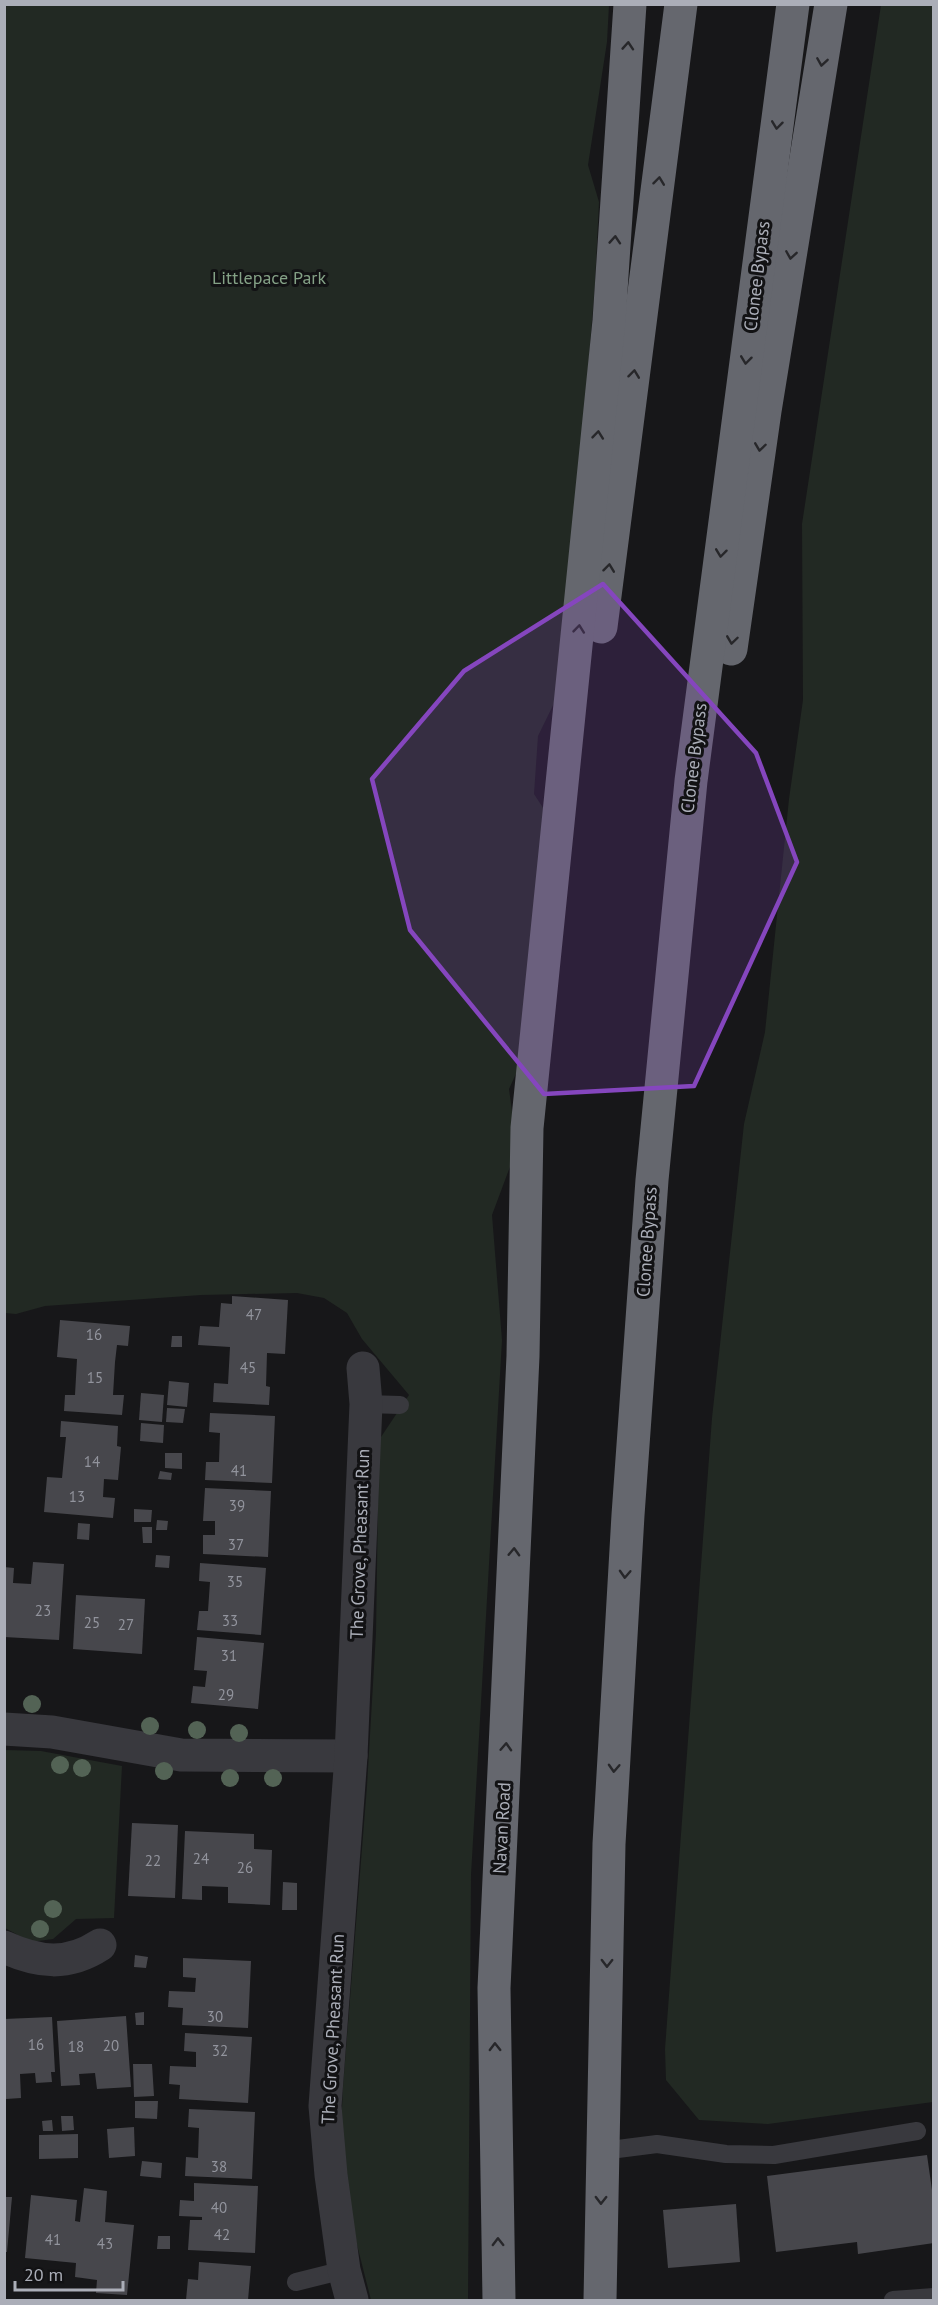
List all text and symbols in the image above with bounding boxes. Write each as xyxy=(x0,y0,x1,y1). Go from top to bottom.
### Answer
one-way arrow xyxy=(621,41,634,50)
one-way arrow xyxy=(816,58,828,67)
one-way arrow xyxy=(771,120,783,130)
one-way arrow xyxy=(652,176,664,185)
street label: Clonee Bypass xyxy=(738,220,775,332)
one-way arrow xyxy=(608,236,621,245)
one-way arrow xyxy=(785,250,797,259)
park label: Littlepace Park xyxy=(212,266,326,289)
one-way arrow xyxy=(740,355,753,365)
one-way arrow xyxy=(627,370,640,379)
one-way arrow xyxy=(591,430,604,439)
one-way arrow xyxy=(755,443,767,452)
one-way arrow xyxy=(715,549,727,558)
one-way arrow xyxy=(602,563,615,572)
one-way arrow xyxy=(572,624,585,633)
one-way arrow xyxy=(726,636,738,645)
street label: Clonee Bypass xyxy=(675,702,712,814)
street label: Clonee Bypass xyxy=(631,1186,662,1298)
house number: 47 xyxy=(246,1305,262,1324)
house number: 16 xyxy=(86,1325,102,1344)
house number: 45 xyxy=(240,1358,256,1377)
house number: 15 xyxy=(87,1368,103,1387)
street label: The Grove, Pheasant Run xyxy=(345,1448,374,1640)
house number: 14 xyxy=(84,1452,100,1471)
house number: 41 xyxy=(231,1461,247,1480)
house number: 13 xyxy=(69,1487,85,1506)
house number: 39 xyxy=(229,1496,245,1515)
house number: 37 xyxy=(228,1535,244,1554)
one-way arrow xyxy=(508,1548,521,1557)
one-way arrow xyxy=(618,1569,631,1578)
house number: 35 xyxy=(227,1572,243,1591)
house number: 23 xyxy=(35,1601,51,1620)
house number: 33 xyxy=(222,1611,238,1630)
house number: 25 xyxy=(84,1613,100,1632)
house number: 27 xyxy=(118,1615,134,1634)
house number: 31 xyxy=(221,1646,237,1665)
house number: 29 xyxy=(218,1685,234,1704)
one-way arrow xyxy=(499,1743,512,1752)
one-way arrow xyxy=(607,1764,620,1773)
street label: Navan Road xyxy=(488,1782,515,1874)
house number: 24 xyxy=(193,1849,209,1868)
house number: 22 xyxy=(145,1851,161,1870)
house number: 26 xyxy=(237,1858,253,1877)
street label: The Grove, Pheasant Run xyxy=(316,1933,349,2125)
one-way arrow xyxy=(600,1959,613,1968)
house number: 30 xyxy=(207,2007,223,2026)
house number: 16 xyxy=(28,2035,44,2054)
house number: 20 xyxy=(103,2036,119,2055)
house number: 18 xyxy=(68,2037,84,2056)
house number: 32 xyxy=(212,2041,228,2060)
one-way arrow xyxy=(489,2043,501,2052)
house number: 38 xyxy=(211,2157,227,2176)
one-way arrow xyxy=(595,2196,608,2205)
house number: 40 xyxy=(211,2198,227,2217)
house number: 42 xyxy=(214,2225,230,2244)
house number: 41 xyxy=(45,2230,61,2249)
house number: 43 xyxy=(97,2234,113,2253)
one-way arrow xyxy=(492,2238,504,2247)
scale bar xyxy=(15,2254,123,2292)
text: 20 m xyxy=(24,2263,63,2286)

